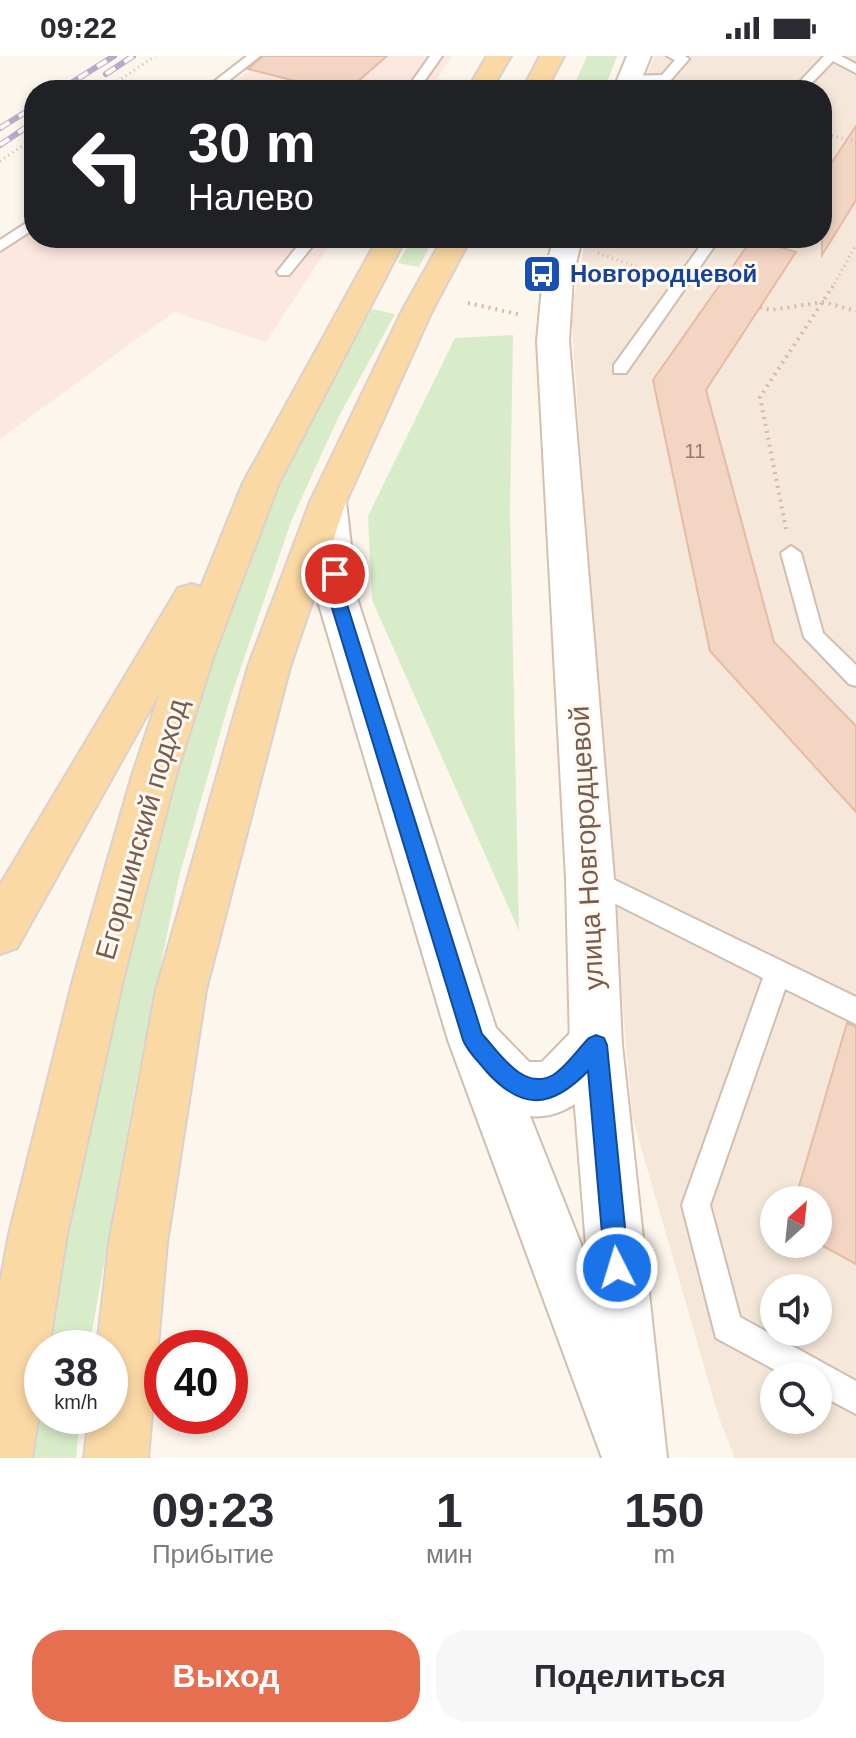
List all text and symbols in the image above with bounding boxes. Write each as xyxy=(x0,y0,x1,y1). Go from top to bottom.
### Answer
text: 09:22 xyxy=(40,11,117,44)
text: 30 m xyxy=(188,111,316,174)
icon: left xyxy=(56,112,160,216)
text: Налево xyxy=(188,177,314,218)
bus stop icon: Новгородцевой xyxy=(521,253,563,295)
place label: Новгородцевой xyxy=(570,260,757,287)
house number: 11 xyxy=(685,440,705,462)
pin xyxy=(301,540,369,608)
icon: arrive xyxy=(313,552,357,596)
street label: Егоршинский подход xyxy=(89,695,194,963)
street label: улица Новгородцевой xyxy=(564,705,609,991)
north arrow xyxy=(760,1186,832,1258)
map controls xyxy=(760,1186,832,1434)
position arrow xyxy=(575,1226,659,1310)
button: sound xyxy=(760,1274,832,1346)
speed limit sign: 40 xyxy=(144,1330,248,1434)
text: 38 xyxy=(54,1350,98,1394)
button: search xyxy=(760,1362,832,1434)
text: km/h xyxy=(54,1391,98,1413)
text: 09:23 xyxy=(152,1484,274,1537)
text: 1 xyxy=(436,1484,463,1537)
text: 150 xyxy=(624,1484,704,1537)
text: Прибытие xyxy=(152,1539,274,1569)
text: мин xyxy=(426,1539,473,1569)
text: m xyxy=(654,1539,675,1569)
button: Выход xyxy=(32,1630,420,1722)
button: Поделиться xyxy=(436,1630,824,1722)

